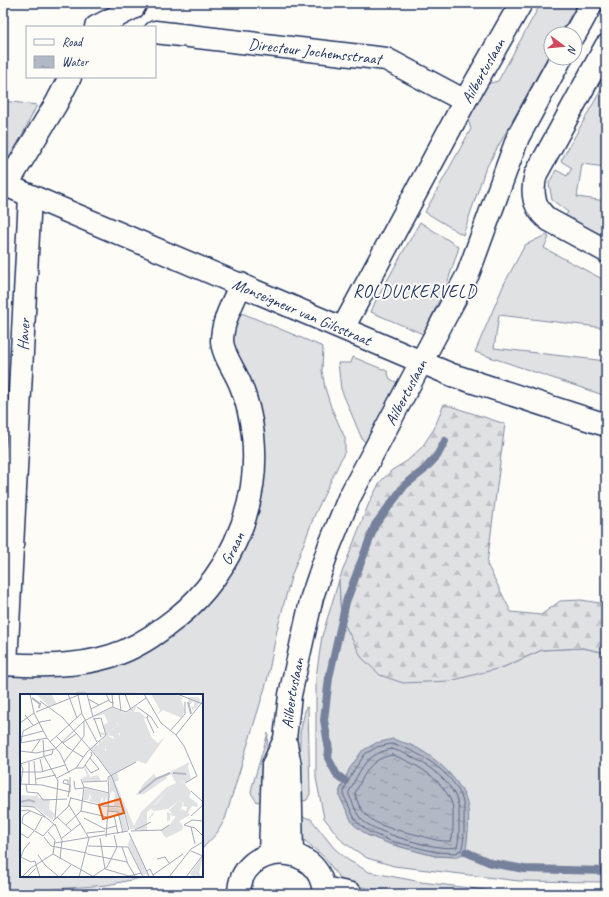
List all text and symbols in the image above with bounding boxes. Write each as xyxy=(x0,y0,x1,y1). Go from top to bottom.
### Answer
legend xyxy=(26,26,156,78)
north arrow xyxy=(543,26,583,66)
text: Road xyxy=(62,34,84,50)
street label: Directeur Jochemsstraat xyxy=(247,34,385,70)
street label: Ailbertuslaan xyxy=(457,34,510,107)
text: N xyxy=(564,44,580,56)
text: Water xyxy=(62,54,90,70)
street label: Monseigneur van Gilsstraat xyxy=(229,274,376,351)
district label: ROLDUCKERVELD xyxy=(353,281,478,302)
street label: Haver xyxy=(13,317,35,351)
street label: Ailbertuslaan xyxy=(381,355,432,429)
street label: Graan xyxy=(216,528,250,569)
street label: Ailbertuslaan xyxy=(277,655,309,730)
inset map xyxy=(20,694,203,877)

